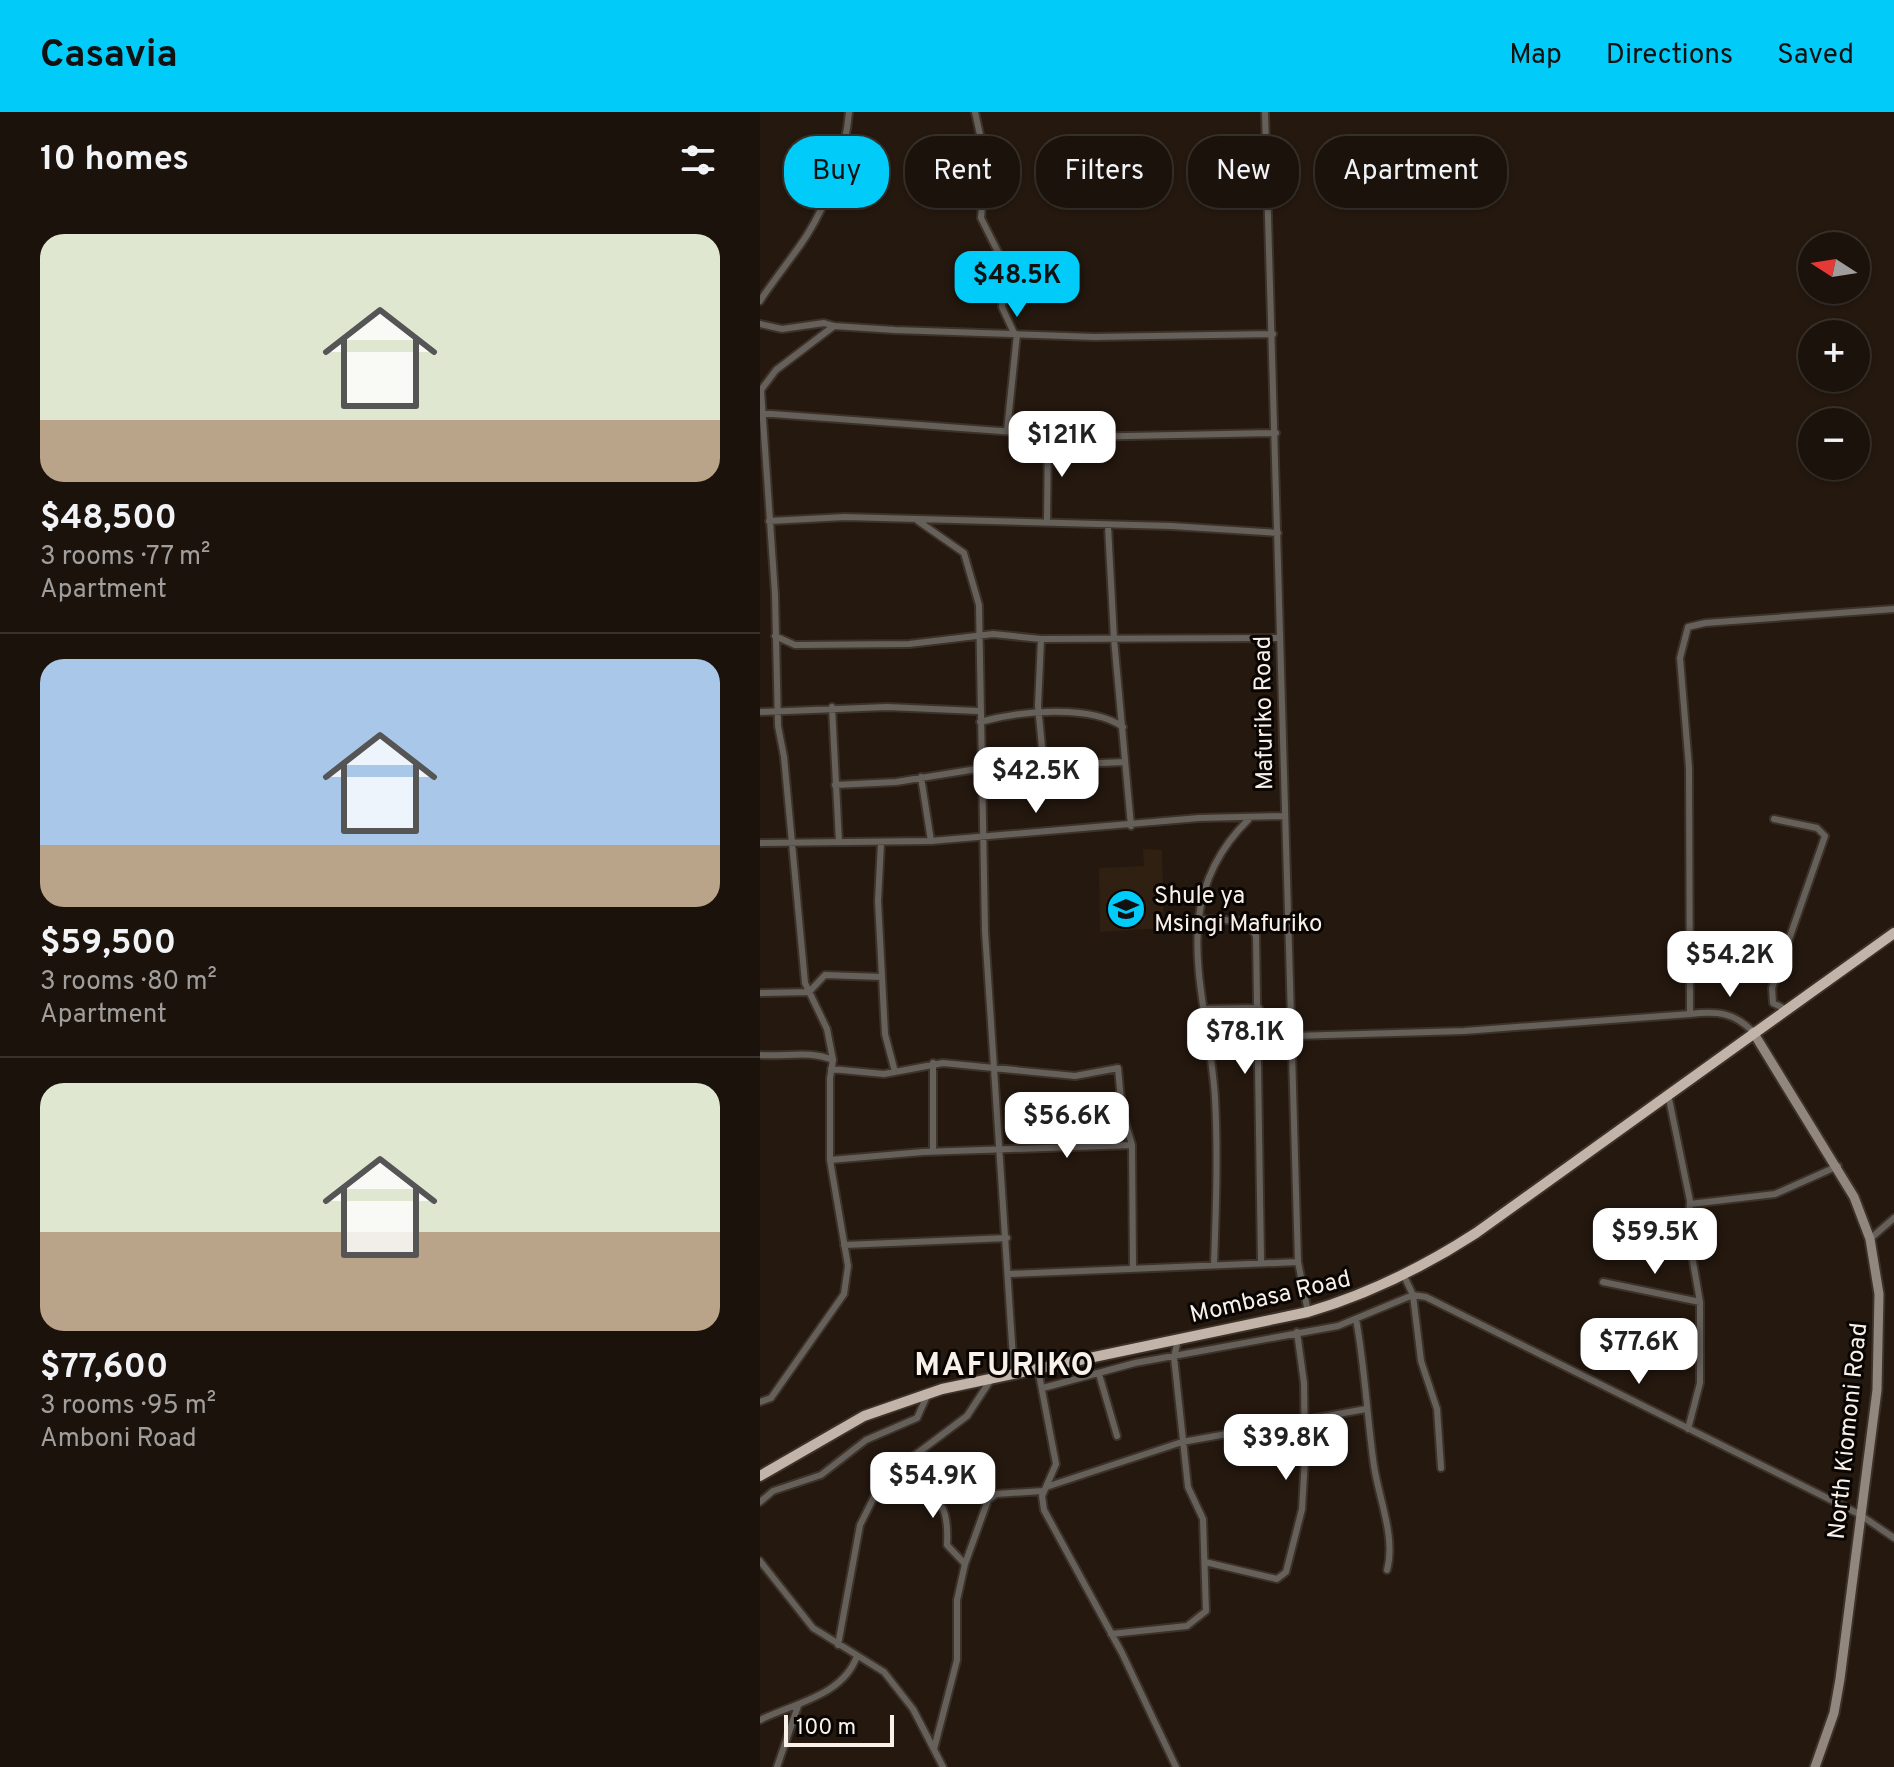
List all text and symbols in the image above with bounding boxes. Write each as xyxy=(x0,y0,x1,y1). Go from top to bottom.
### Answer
text: Casavia xyxy=(40,32,178,81)
text: Map xyxy=(1509,38,1562,74)
text: Directions xyxy=(1606,38,1733,74)
text: Saved xyxy=(1777,38,1854,74)
chip: Buy xyxy=(784,136,889,208)
chip: Rent xyxy=(905,136,1020,208)
chip: Filters xyxy=(1036,136,1172,208)
chip: New xyxy=(1188,136,1299,208)
chip: Apartment xyxy=(1315,136,1507,208)
icon: filters xyxy=(676,138,720,182)
text: 10 homes xyxy=(40,139,189,182)
north arrow xyxy=(1798,232,1870,304)
map controls xyxy=(1798,232,1870,480)
pin: $48.5K xyxy=(952,251,1082,319)
text: $48.5K xyxy=(973,260,1061,293)
icon: home xyxy=(308,286,452,430)
button: + xyxy=(1798,320,1870,392)
button: − xyxy=(1798,408,1870,480)
pin: $121K xyxy=(1006,411,1118,479)
text: $121K xyxy=(1027,420,1097,453)
text: $48,500 xyxy=(40,498,177,541)
text: 3 rooms · 77 m² xyxy=(40,541,210,574)
text: Apartment xyxy=(40,574,167,607)
street label: Mafuriko Road xyxy=(1249,636,1281,790)
icon: home xyxy=(308,711,452,855)
pin: $42.5K xyxy=(971,747,1101,815)
text: $42.5K xyxy=(992,756,1080,789)
place label: Shule ya Msingi Mafuriko xyxy=(1154,882,1322,940)
school or university icon: Shule ya Msingi Mafuriko xyxy=(1105,888,1147,930)
text: $59,500 xyxy=(40,923,176,966)
pin: $54.2K xyxy=(1665,931,1795,999)
text: $54.2K xyxy=(1685,940,1775,973)
text: 3 rooms · 80 m² xyxy=(40,966,217,999)
text: Apartment xyxy=(40,999,167,1032)
pin: $78.1K xyxy=(1180,1008,1310,1076)
text: $78.1K xyxy=(1205,1017,1285,1050)
pin: $56.6K xyxy=(1002,1092,1132,1160)
text: $56.6K xyxy=(1023,1101,1111,1134)
icon: home xyxy=(308,1135,452,1279)
pin: $59.5K xyxy=(1590,1208,1720,1276)
text: $59.5K xyxy=(1611,1217,1699,1250)
street label: Mombasa Road xyxy=(1187,1265,1354,1331)
pin: $77.6K xyxy=(1574,1318,1704,1386)
street label: North Kiomoni Road xyxy=(1823,1321,1875,1541)
text: $77.6K xyxy=(1599,1327,1679,1360)
text: $77,600 xyxy=(40,1347,168,1390)
district label: MAFURIKO xyxy=(914,1347,1096,1387)
text: 3 rooms · 95 m² xyxy=(40,1390,216,1423)
pin: $39.8K xyxy=(1221,1414,1351,1482)
text: Amboni Road xyxy=(40,1423,197,1456)
text: $39.8K xyxy=(1242,1423,1330,1456)
pin: $54.9K xyxy=(868,1452,998,1520)
text: $54.9K xyxy=(888,1461,978,1494)
scale bar xyxy=(784,1711,894,1747)
text: 100 m xyxy=(796,1715,856,1742)

